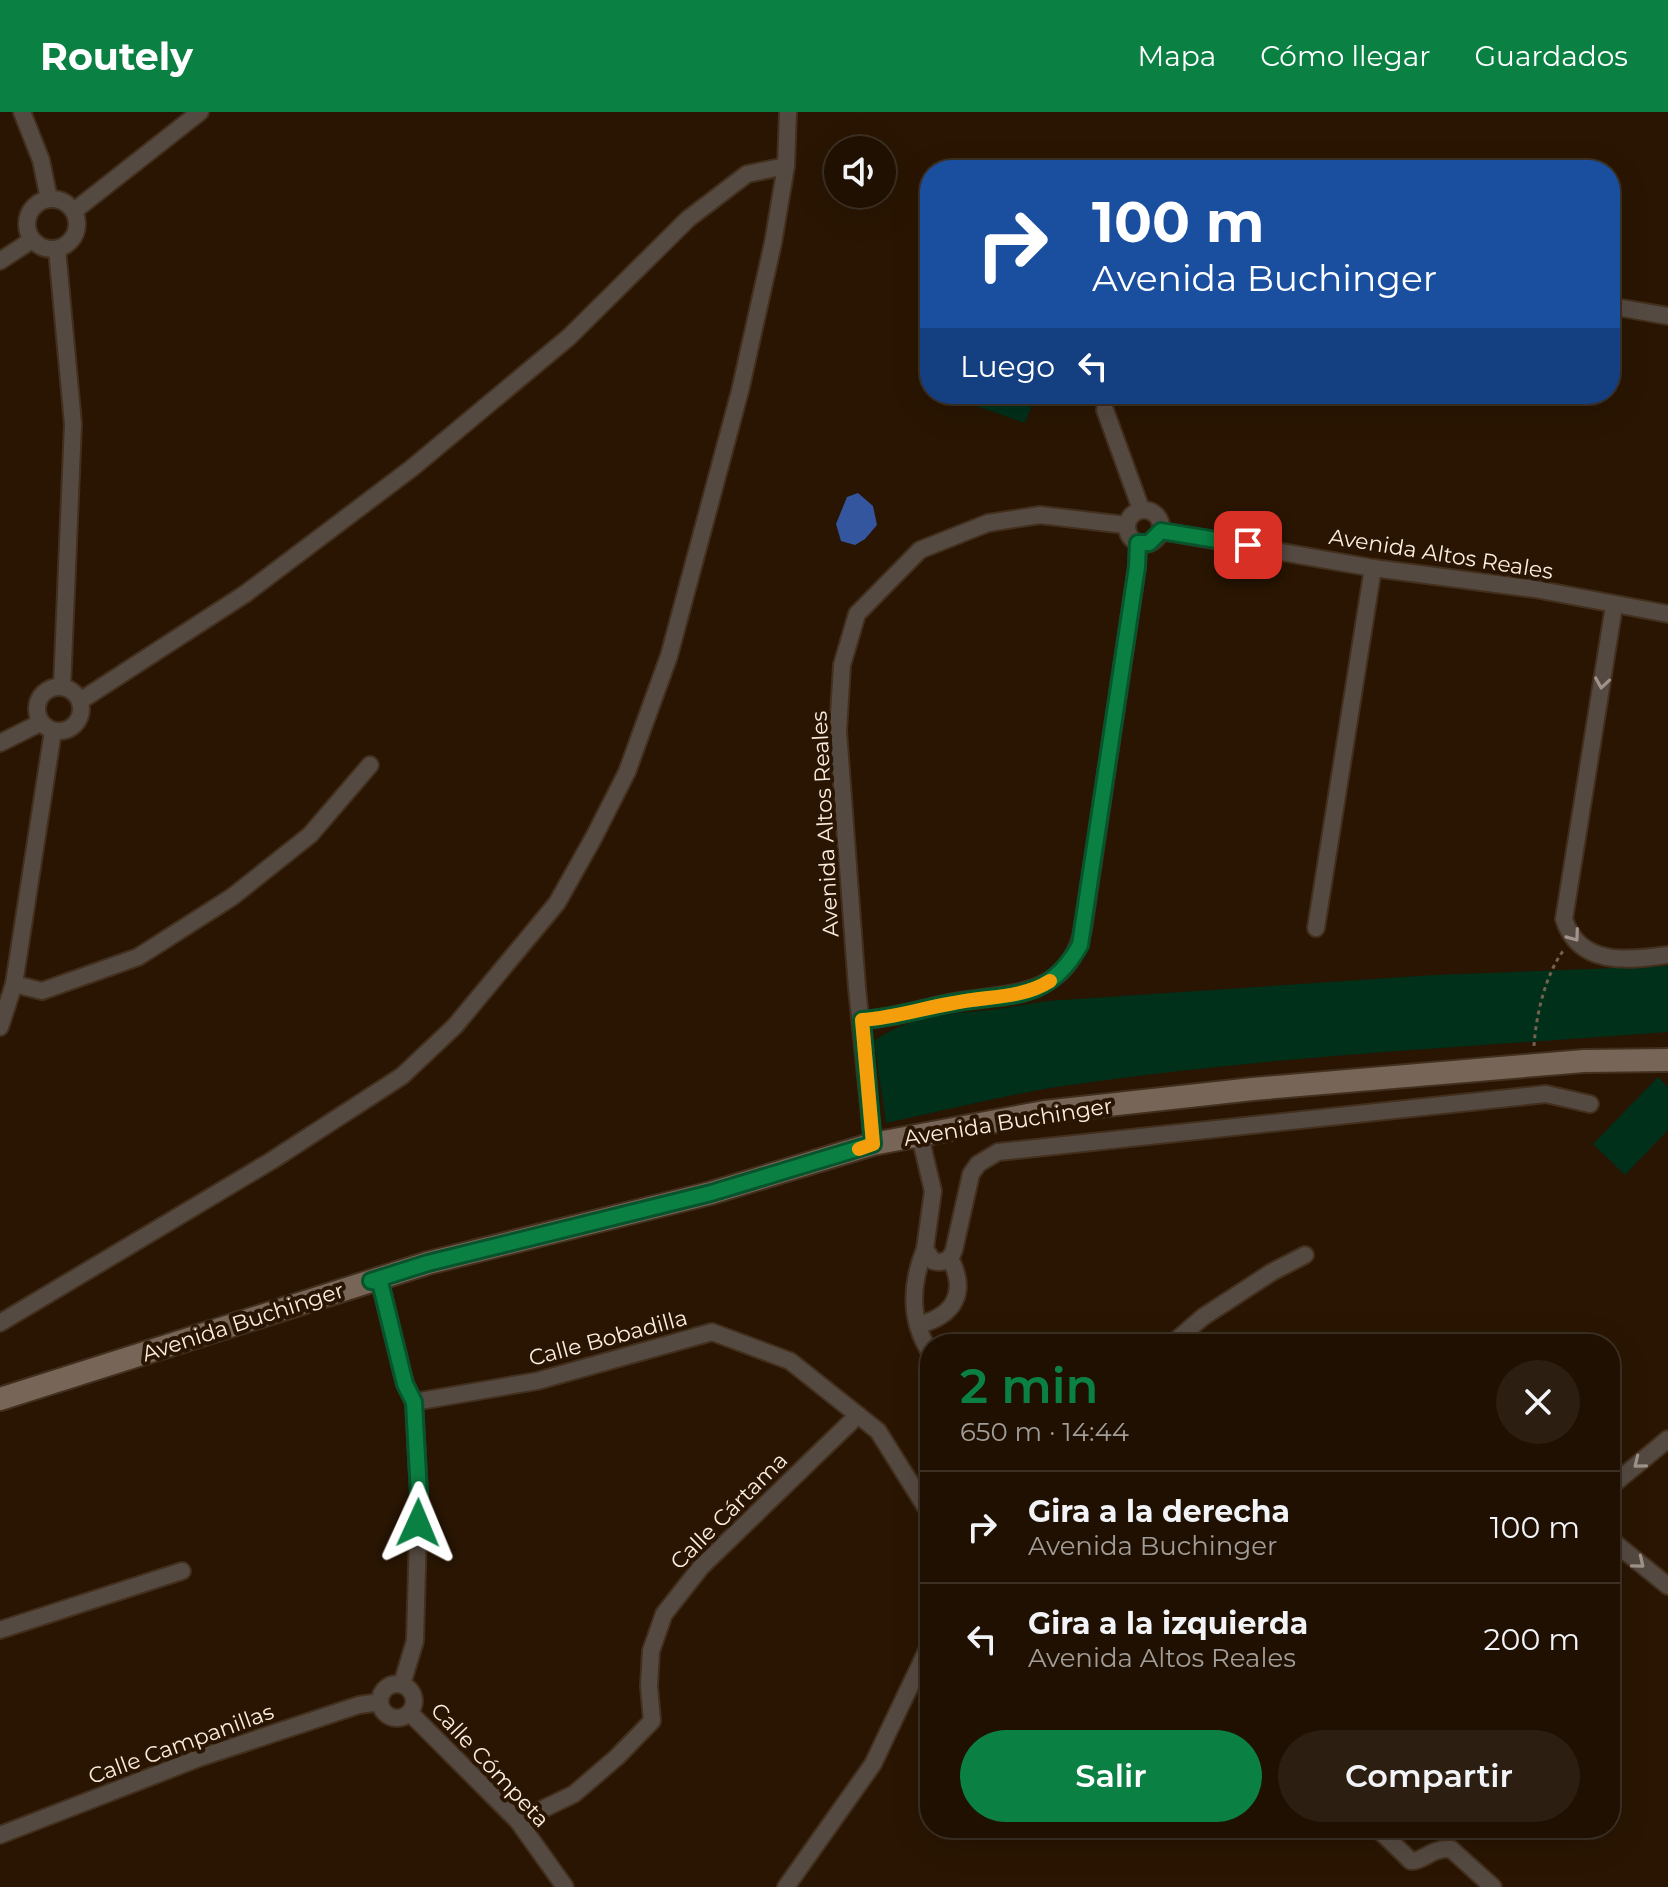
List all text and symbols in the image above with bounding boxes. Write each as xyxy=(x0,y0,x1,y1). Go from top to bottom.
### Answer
text: Routely xyxy=(40,33,193,80)
text: Mapa xyxy=(1137,39,1216,73)
text: Cómo llegar xyxy=(1260,39,1430,73)
text: Guardados xyxy=(1474,39,1628,73)
map controls xyxy=(824,136,896,208)
button: sound xyxy=(824,136,896,208)
text: 100 m xyxy=(1092,188,1265,256)
icon: right xyxy=(960,192,1064,296)
text: Avenida Buchinger xyxy=(1092,256,1437,300)
icon: left xyxy=(1071,344,1115,388)
text: Luego xyxy=(960,348,1055,385)
pin xyxy=(1214,511,1282,579)
icon: arrive xyxy=(1226,523,1270,567)
street label: Avenida Altos Reales xyxy=(1327,523,1555,585)
one-way arrow xyxy=(1594,676,1611,689)
street label: Avenida Altos Reales xyxy=(806,710,844,938)
one-way arrow xyxy=(1564,927,1579,942)
street label: Avenida Buchinger xyxy=(902,1092,1114,1152)
street label: Avenida Buchinger xyxy=(139,1277,347,1367)
street label: Calle Bobadilla xyxy=(526,1304,690,1372)
text: 2 min xyxy=(960,1357,1098,1415)
button: close xyxy=(1496,1360,1580,1444)
text: 650 m · 14:44 xyxy=(960,1416,1129,1448)
street label: Calle Cártama xyxy=(665,1447,793,1575)
one-way arrow xyxy=(1634,1453,1648,1468)
position arrow xyxy=(376,1481,460,1565)
text: Gira a la derecha xyxy=(1028,1493,1290,1530)
icon: right xyxy=(960,1505,1004,1549)
text: 100 m xyxy=(1490,1509,1580,1546)
text: Avenida Buchinger xyxy=(1028,1530,1277,1562)
one-way arrow xyxy=(1630,1553,1645,1567)
text: Gira a la izquierda xyxy=(1028,1605,1308,1642)
icon: left xyxy=(960,1617,1004,1661)
text: 200 m xyxy=(1484,1621,1580,1658)
text: Avenida Altos Reales xyxy=(1028,1642,1296,1674)
street label: Calle Cómpeta xyxy=(425,1697,555,1833)
street label: Calle Campanillas xyxy=(85,1698,278,1790)
button: Salir xyxy=(960,1730,1262,1822)
button: Compartir xyxy=(1278,1730,1580,1822)

